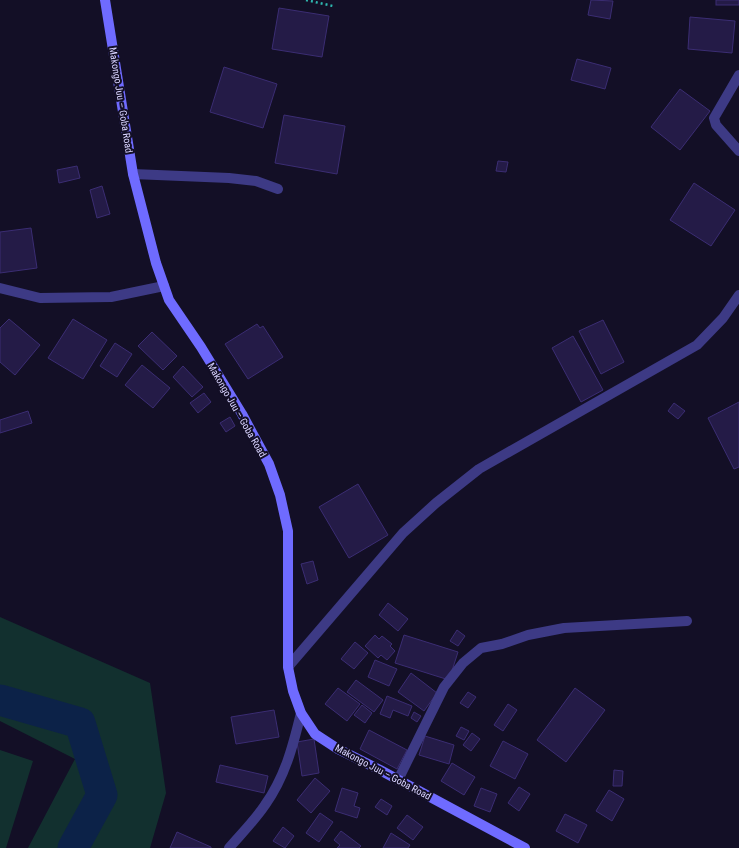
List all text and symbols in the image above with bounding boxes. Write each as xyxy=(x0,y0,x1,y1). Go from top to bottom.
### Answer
street label: Makongo Juu – Goba Road xyxy=(107,46,135,154)
street label: Makongo Juu – Goba Road xyxy=(206,361,268,459)
street label: Makongo Juu – Goba Road xyxy=(333,742,433,802)

